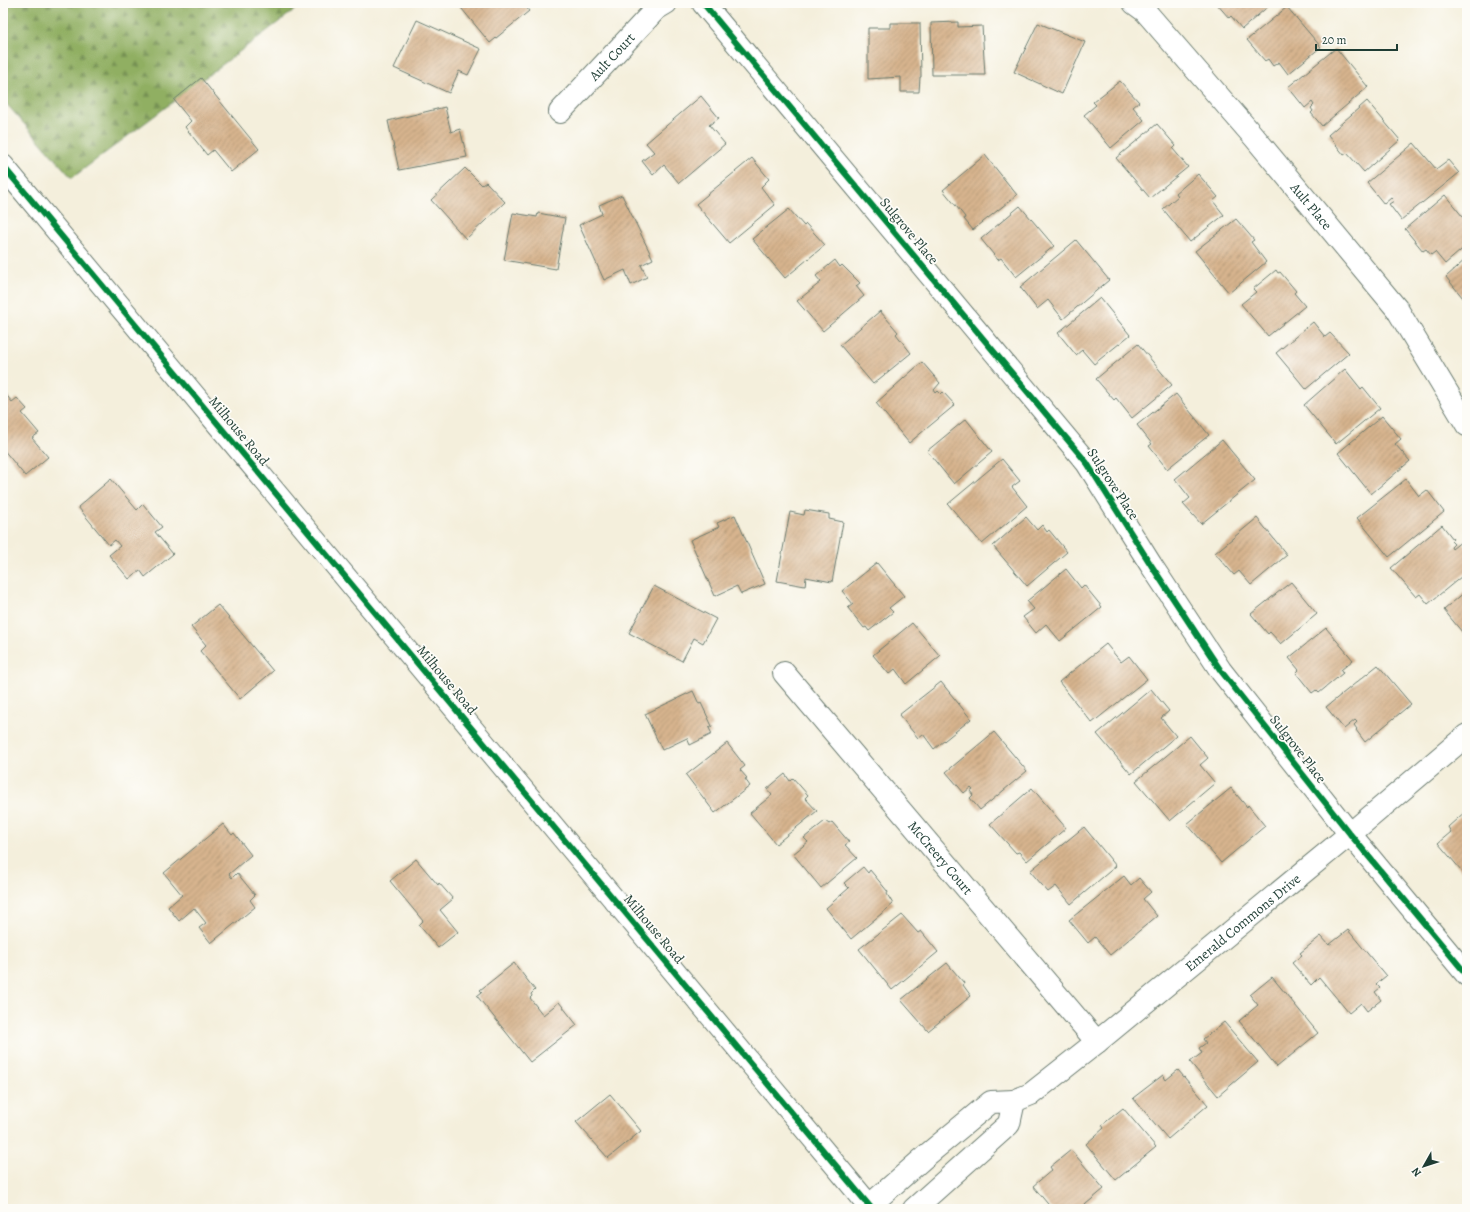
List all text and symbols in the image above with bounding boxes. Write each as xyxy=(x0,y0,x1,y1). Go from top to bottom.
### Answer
scale bar xyxy=(1316,26,1397,52)
street label: Ault Court xyxy=(584,28,639,85)
text: 20 m xyxy=(1322,32,1346,48)
street label: Ault Place xyxy=(1286,178,1337,234)
street label: Sulgrove Place xyxy=(875,193,943,269)
street label: Milhouse Road xyxy=(204,392,274,470)
street label: Sulgrove Place xyxy=(1083,444,1143,524)
street label: Milhouse Road xyxy=(412,641,482,719)
street label: Sulgrove Place xyxy=(1265,711,1331,787)
street label: McCreery Court xyxy=(904,817,978,899)
street label: Emerald Commons Drive xyxy=(1181,869,1305,975)
street label: Milhouse Road xyxy=(619,890,689,968)
north arrow xyxy=(1404,1146,1444,1186)
text: N xyxy=(1408,1164,1425,1180)

